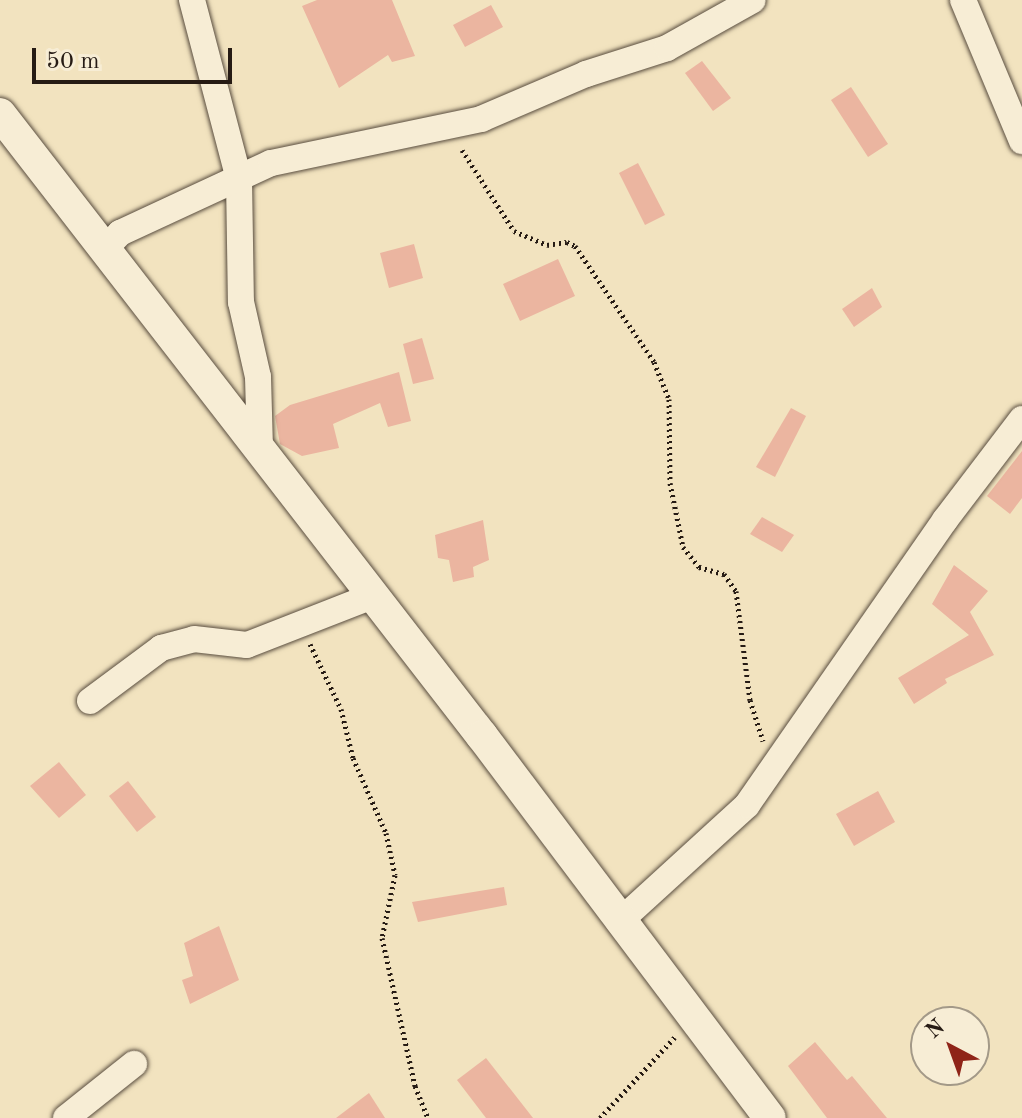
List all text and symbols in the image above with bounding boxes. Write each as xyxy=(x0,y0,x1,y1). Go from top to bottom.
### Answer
scale bar xyxy=(36,32,236,82)
text: 50 m xyxy=(46,50,100,74)
north arrow xyxy=(910,1006,990,1086)
text: N xyxy=(922,1016,949,1043)

